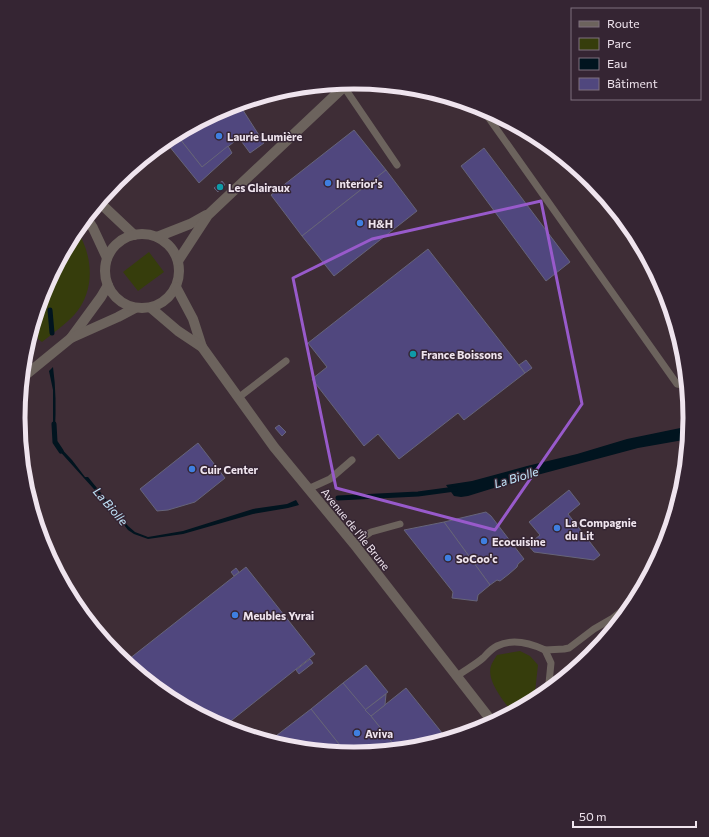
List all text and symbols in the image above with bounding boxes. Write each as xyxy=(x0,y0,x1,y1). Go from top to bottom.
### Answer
legend xyxy=(571,8,701,100)
text: Route xyxy=(607,16,640,30)
text: Parc xyxy=(607,36,631,50)
text: Eau xyxy=(607,56,627,70)
text: Bâtiment xyxy=(607,76,658,90)
place label: Laurie Lumière xyxy=(227,130,302,143)
marker: Laurie Lumière xyxy=(214,131,224,141)
place label: Interior's xyxy=(336,177,383,190)
marker: Interior's xyxy=(323,178,333,188)
place label: Les Glairaux xyxy=(228,181,291,194)
marker: Les Glairaux xyxy=(215,182,225,192)
place label: H&H xyxy=(368,217,393,230)
marker: H&H xyxy=(355,218,365,228)
place label: France Boissons xyxy=(421,348,502,361)
marker: France Boissons xyxy=(408,349,418,359)
place label: Cuir Center xyxy=(200,463,259,476)
water label: La Biolle xyxy=(492,463,541,490)
marker: Cuir Center xyxy=(187,464,197,474)
water label: La Biolle xyxy=(91,484,132,528)
street label: Avenue de l'Île Brune xyxy=(319,485,394,573)
place label: La Compagnie du Lit xyxy=(565,516,637,542)
marker: La Compagnie du Lit xyxy=(552,523,562,533)
place label: Ecocuisine xyxy=(492,535,546,548)
marker: Ecocuisine xyxy=(479,536,489,546)
place label: SoCoo'c xyxy=(456,552,498,565)
marker: SoCoo'c xyxy=(443,553,453,563)
place label: Meubles Yvrai xyxy=(243,609,314,622)
marker: Meubles Yvrai xyxy=(230,610,240,620)
place label: Aviva xyxy=(365,727,393,740)
marker: Aviva xyxy=(352,728,362,738)
scale bar xyxy=(573,803,696,829)
text: 50 m xyxy=(579,809,607,823)

